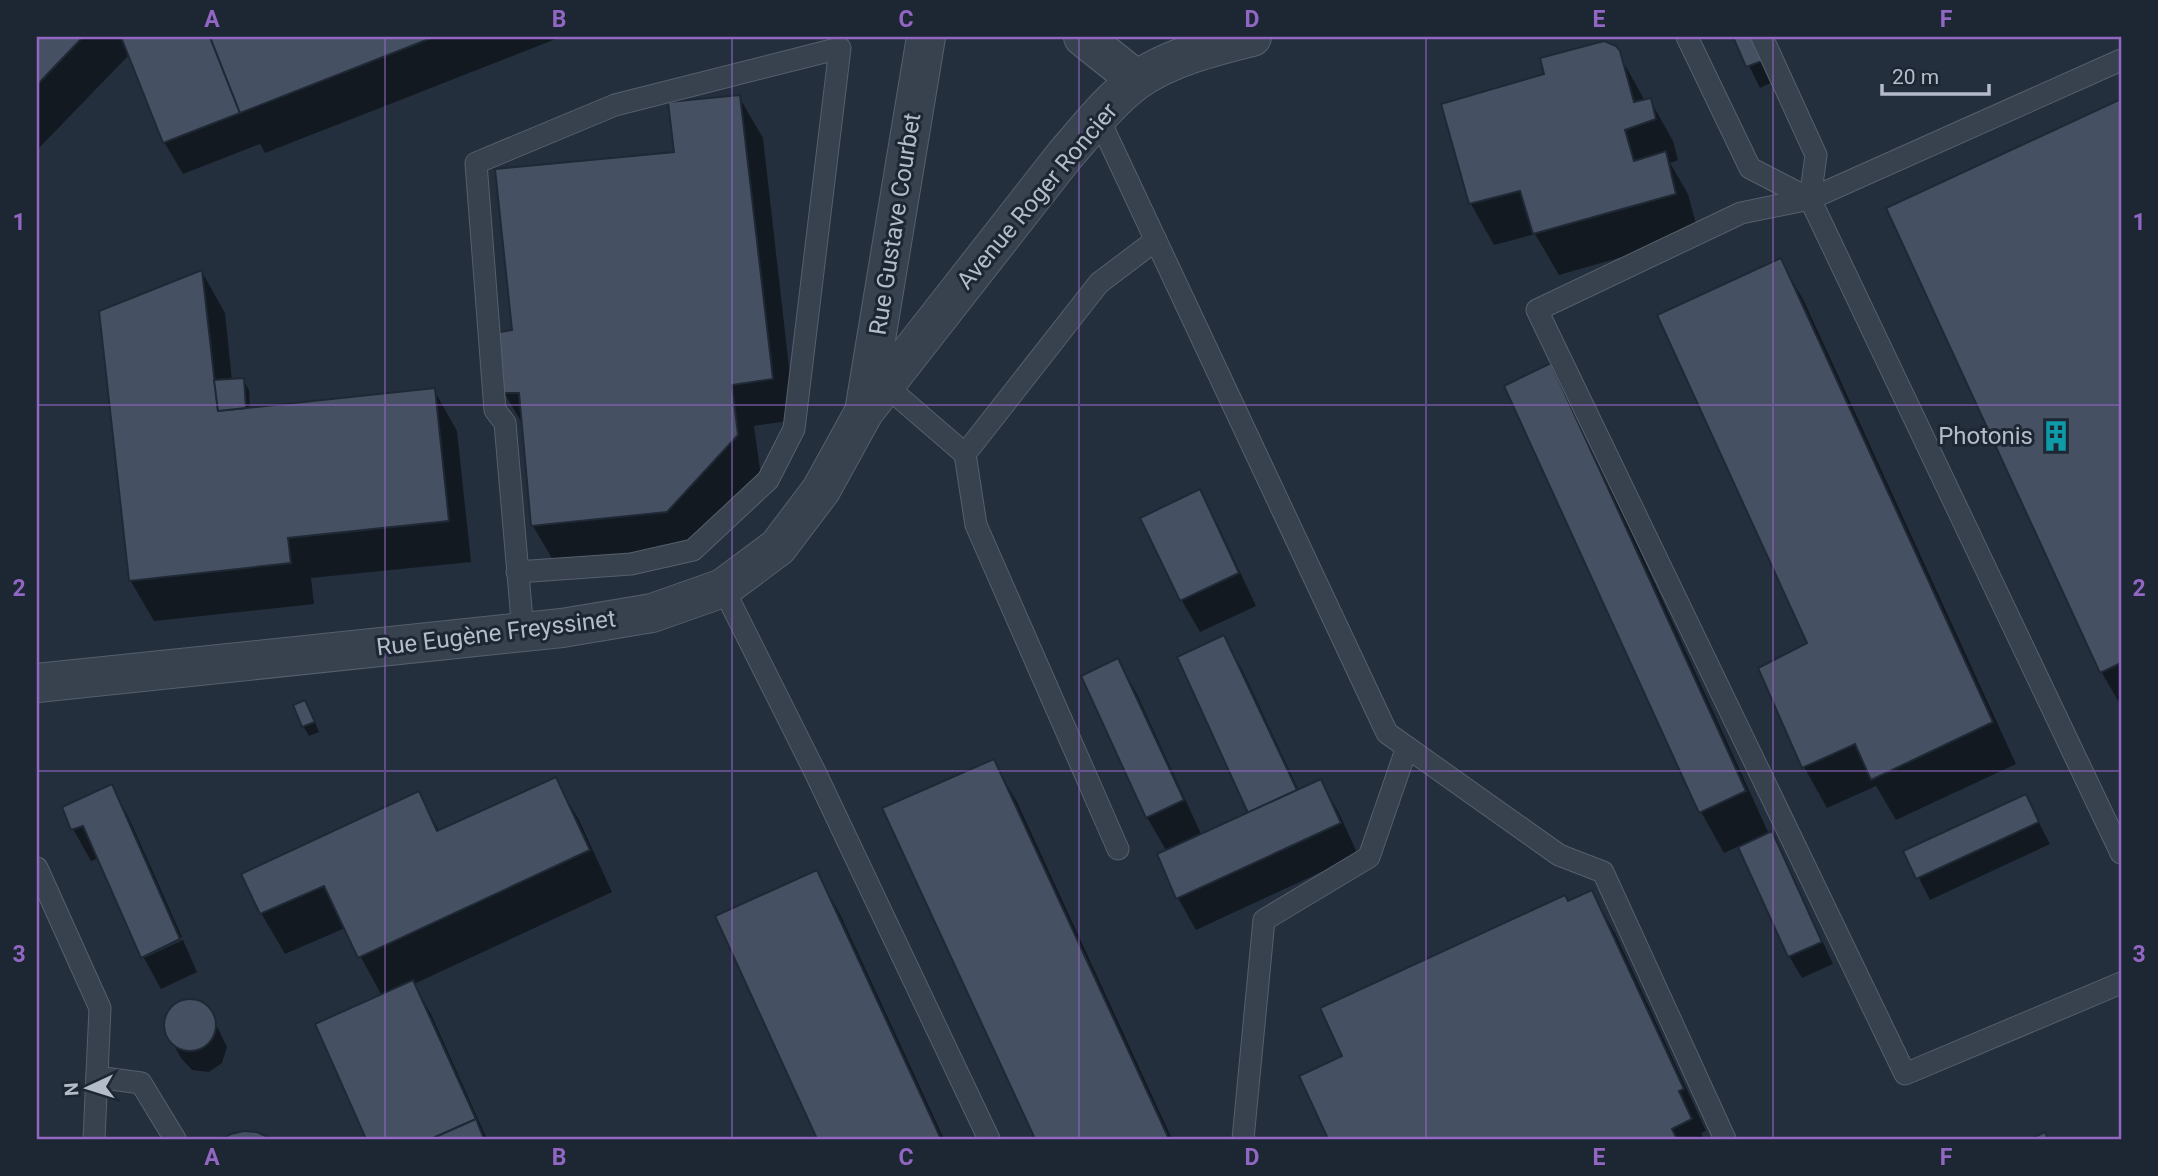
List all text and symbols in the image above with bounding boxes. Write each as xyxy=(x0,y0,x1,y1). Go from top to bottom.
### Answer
text: A xyxy=(204,6,220,33)
text: B xyxy=(552,6,566,33)
text: C xyxy=(898,6,914,33)
text: D xyxy=(1245,6,1259,33)
text: E xyxy=(1593,6,1606,33)
text: F xyxy=(1940,6,1953,33)
scale bar xyxy=(1882,52,1988,96)
text: 20 m xyxy=(1892,65,1939,89)
street label: Avenue Roger Roncier xyxy=(951,97,1123,295)
street label: Rue Gustave Courbet xyxy=(864,111,926,337)
text: 1 xyxy=(12,209,26,236)
text: 1 xyxy=(2132,209,2146,236)
building icon: Photonis xyxy=(2039,419,2073,453)
place label: Photonis xyxy=(1938,422,2033,450)
text: 2 xyxy=(12,575,26,602)
text: 2 xyxy=(2132,575,2146,602)
street label: Rue Eugène Freyssinet xyxy=(375,604,617,662)
text: 3 xyxy=(12,941,26,968)
text: 3 xyxy=(2132,941,2146,968)
north arrow xyxy=(52,1054,122,1124)
text: N xyxy=(60,1082,83,1097)
text: A xyxy=(204,1144,220,1171)
text: B xyxy=(552,1144,566,1171)
text: C xyxy=(898,1144,914,1171)
text: D xyxy=(1245,1144,1259,1171)
text: E xyxy=(1593,1144,1606,1171)
text: F xyxy=(1940,1144,1953,1171)

